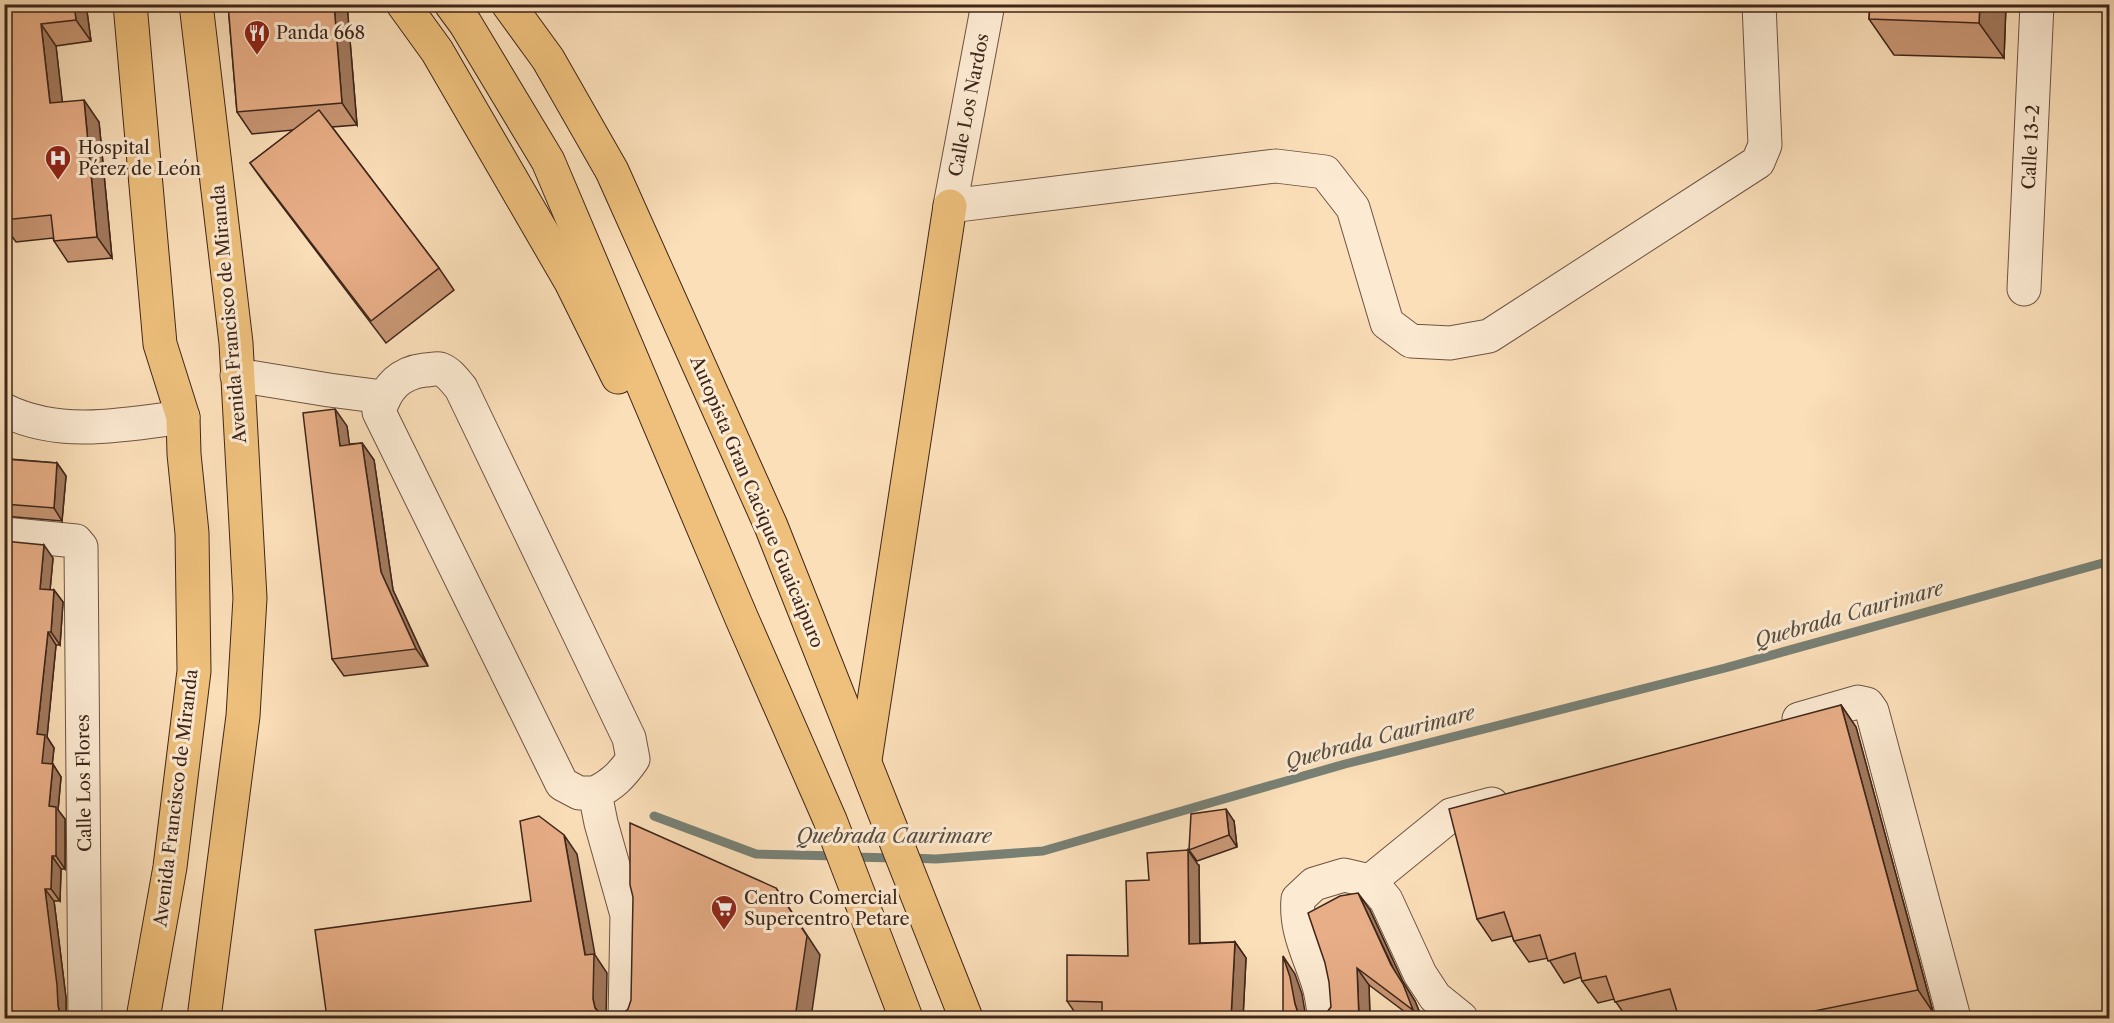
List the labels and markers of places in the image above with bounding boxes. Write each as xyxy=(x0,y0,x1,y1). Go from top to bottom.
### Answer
restaurant icon: Panda 668 xyxy=(242,18,272,56)
place label: Panda 668 xyxy=(276,22,365,44)
place label: Hospital Pérez de León xyxy=(78,137,201,180)
hospital icon: Hospital Pérez de León xyxy=(43,143,73,181)
place label: Centro Comercial Supercentro Petare xyxy=(744,887,910,930)
supermarket icon: Centro Comercial Supercentro Petare xyxy=(709,893,739,931)

